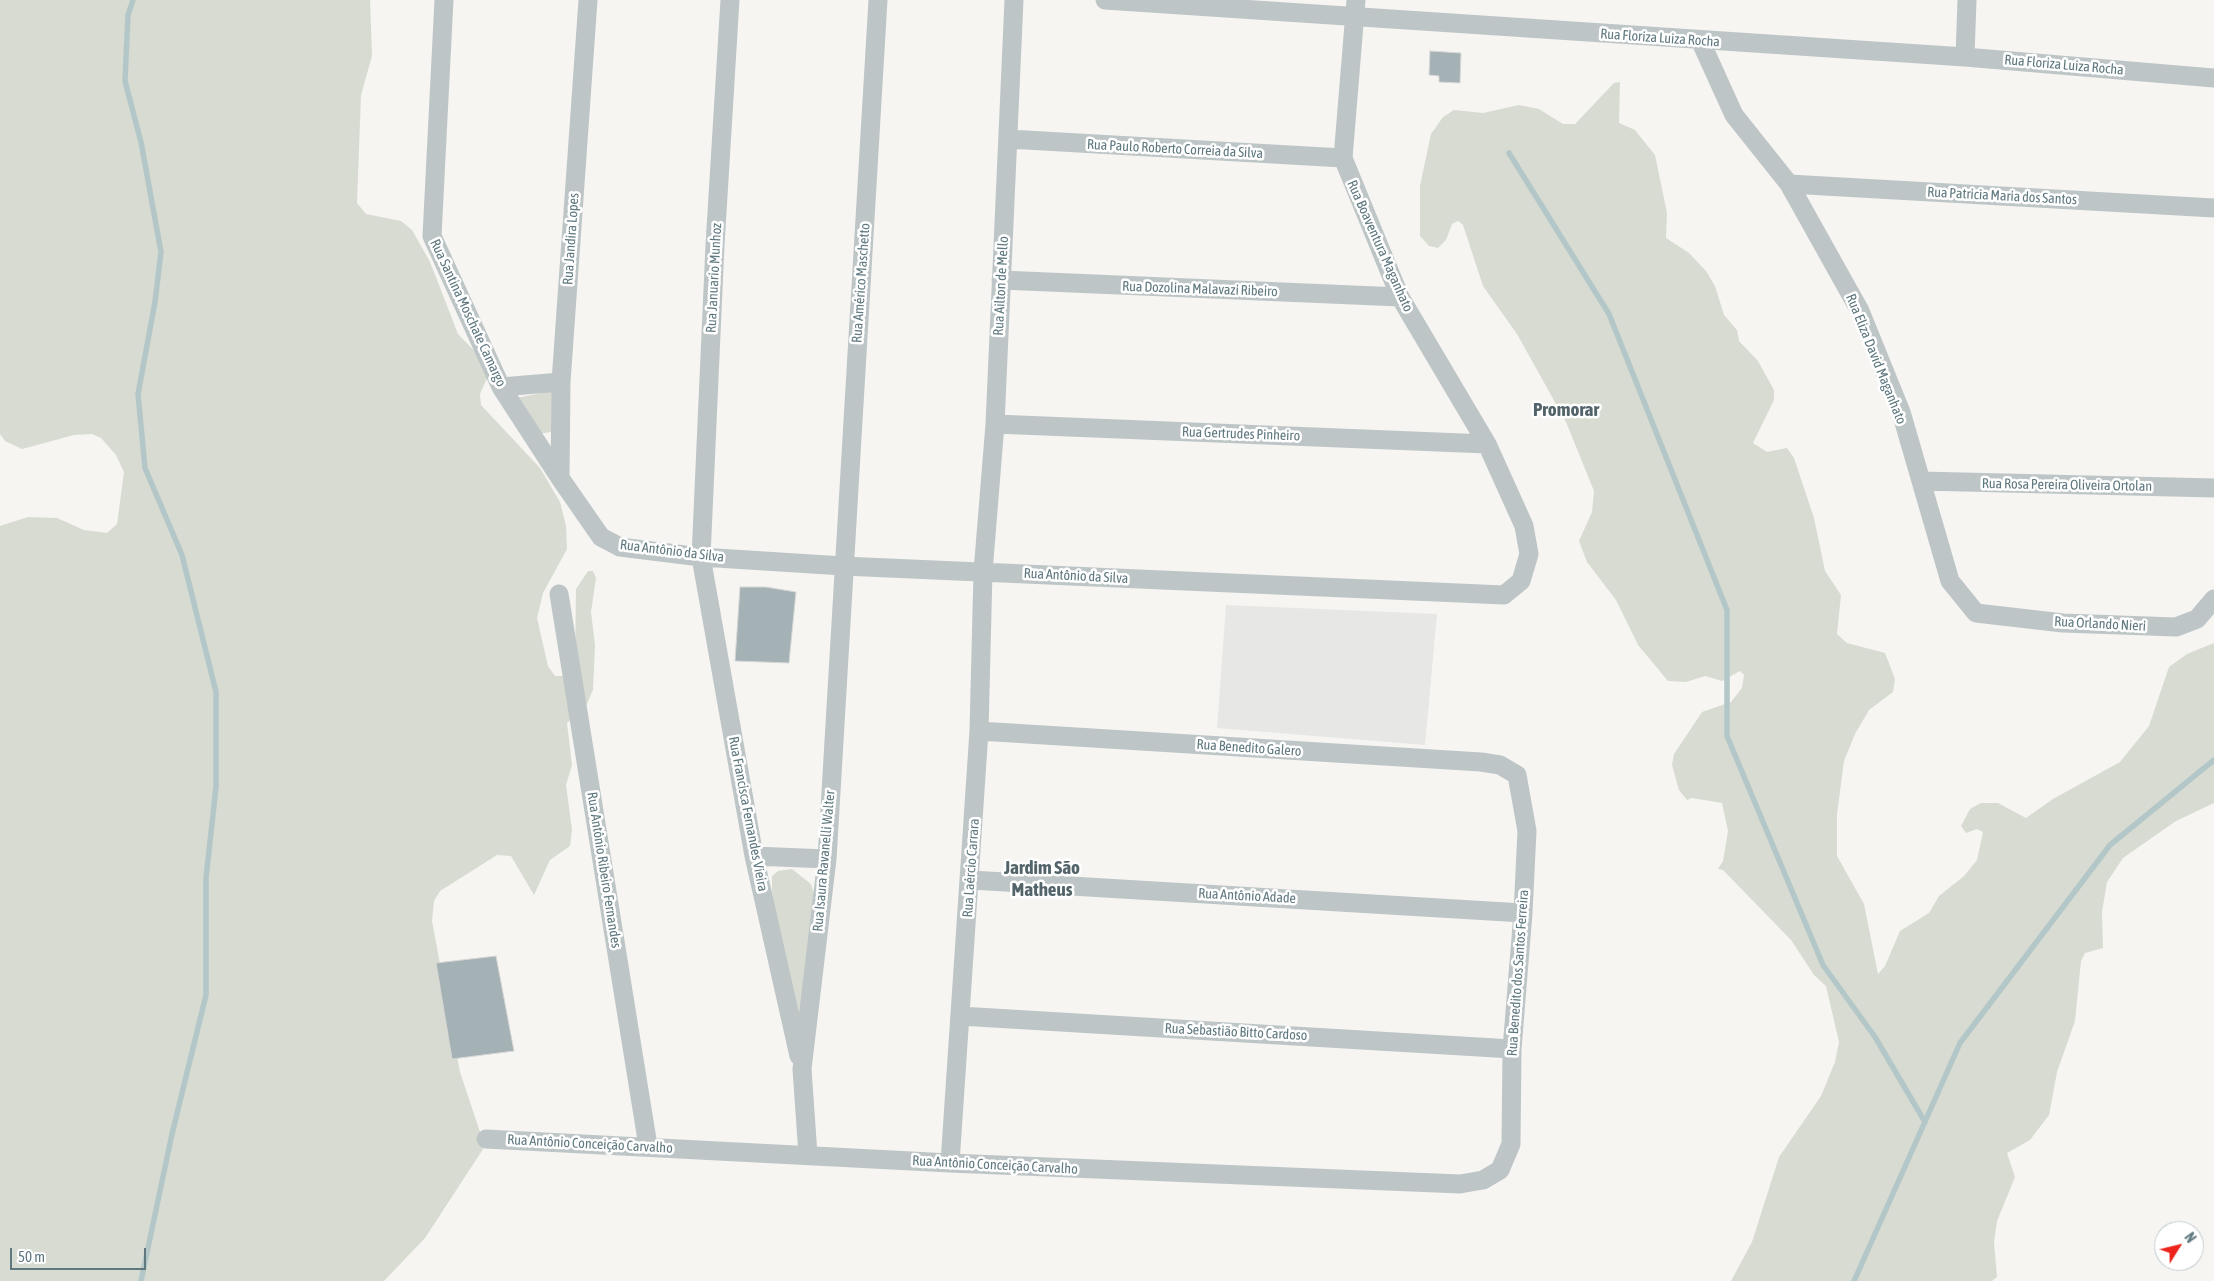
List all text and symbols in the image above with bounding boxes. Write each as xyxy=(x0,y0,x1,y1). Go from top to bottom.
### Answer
street label: Rua Floriza Luiza Rocha xyxy=(1600,25,1720,51)
street label: Rua Floriza Luiza Rocha xyxy=(2004,51,2124,79)
street label: Rua Paulo Roberto Correia da Silva xyxy=(1087,136,1263,162)
street label: Rua Boaventura Maganhato xyxy=(1343,178,1417,314)
street label: Rua Patricia Maria dos Santos xyxy=(1927,184,2077,208)
street label: Rua Jandira Lopes xyxy=(559,193,583,285)
street label: Rua Januario Munhoz xyxy=(703,222,725,334)
street label: Rua Américo Maschetto xyxy=(848,222,874,344)
street label: Rua Ailton de Mello xyxy=(990,236,1012,336)
street label: Rua Santina Moschate Camargo xyxy=(426,237,510,389)
street label: Rua Dozolina Malavazi Ribeiro xyxy=(1122,278,1278,300)
street label: Rua Eliza David Maganhato xyxy=(1842,291,1910,427)
district label: Promorar xyxy=(1533,399,1599,421)
street label: Rua Gertrudes Pinheiro xyxy=(1182,424,1300,444)
street label: Rua Rosa Pereira Oliveira Ortolan xyxy=(1982,475,2152,495)
street label: Rua Antônio da Silva xyxy=(619,536,725,566)
street label: Rua Antônio da Silva xyxy=(1023,565,1129,587)
street label: Rua Orlando Nieri xyxy=(2054,613,2146,635)
street label: Rua Francisca Fernandes Vieira xyxy=(725,735,771,893)
street label: Rua Benedito Galero xyxy=(1196,736,1302,760)
street label: Rua Isaura Ravanelli Walter xyxy=(809,790,839,932)
street label: Rua Antônio Ribeiro Fernandes xyxy=(583,791,625,949)
street label: Rua Laércio Carrara xyxy=(959,818,983,918)
district label: Jardim São Matheus xyxy=(1004,857,1080,901)
street label: Rua Antônio Adade xyxy=(1198,885,1296,907)
street label: Rua Benedito dos Santos Ferreira xyxy=(1504,889,1532,1057)
street label: Rua Sebastião Bitto Cardoso xyxy=(1164,1020,1308,1044)
street label: Rua Antônio Conceição Carvalho xyxy=(507,1131,673,1157)
street label: Rua Antônio Conceição Carvalho xyxy=(912,1152,1078,1178)
north arrow xyxy=(2154,1221,2204,1271)
text: N xyxy=(2181,1230,2199,1246)
scale bar xyxy=(12,1238,149,1270)
text: 50 m xyxy=(18,1248,45,1265)

